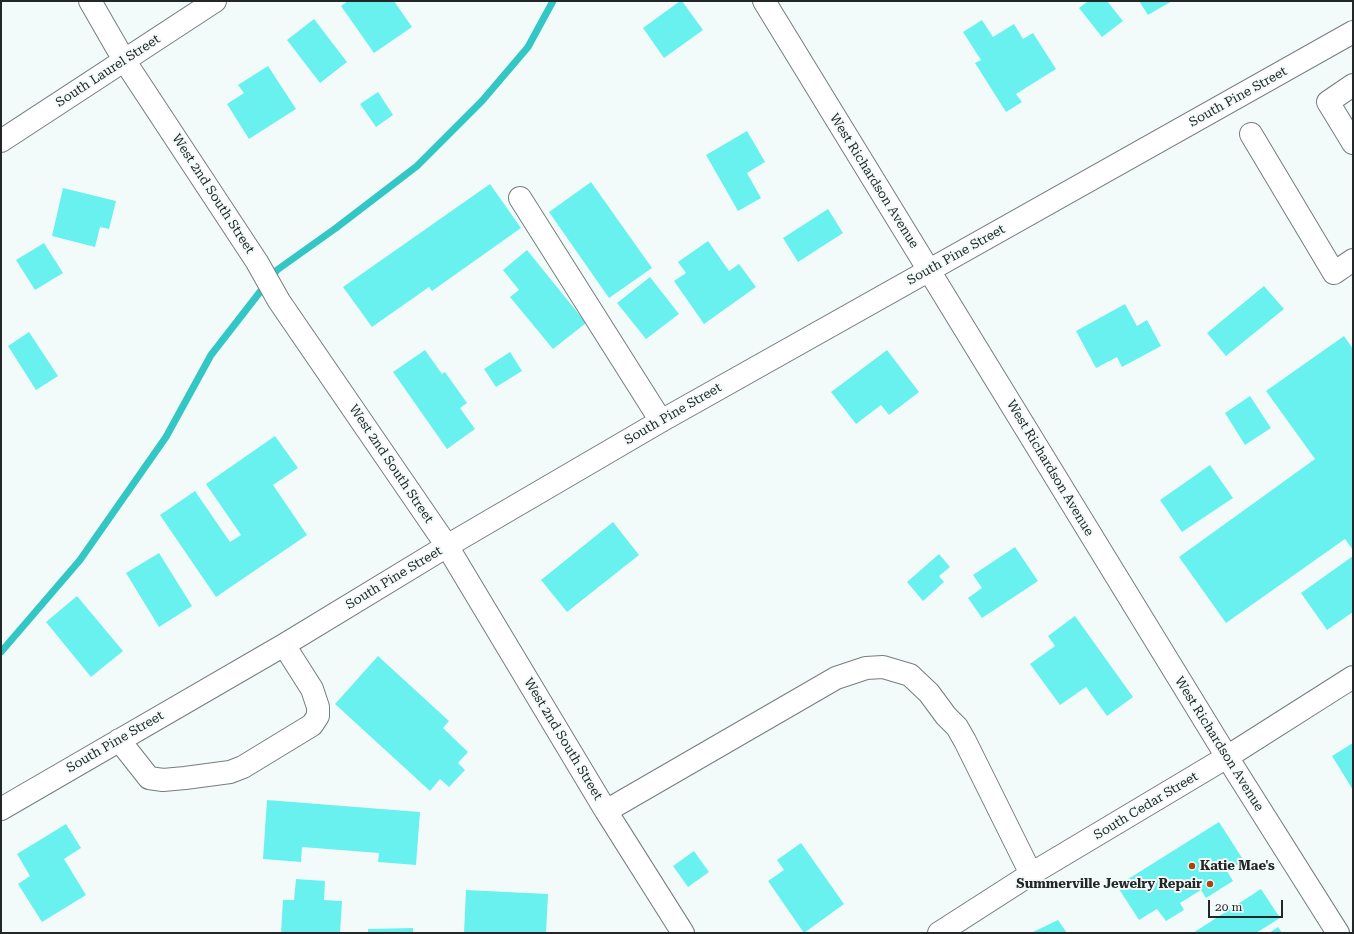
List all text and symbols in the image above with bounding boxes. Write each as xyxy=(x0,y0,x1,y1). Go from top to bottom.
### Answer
street label: South Laurel Street xyxy=(53,32,163,110)
street label: South Pine Street xyxy=(1186,64,1290,130)
street label: West Richardson Avenue xyxy=(826,111,922,251)
street label: West 2nd South Street xyxy=(168,131,258,257)
street label: South Pine Street xyxy=(904,222,1008,288)
street label: South Pine Street xyxy=(622,380,724,448)
street label: West Richardson Avenue xyxy=(1003,397,1097,539)
street label: West 2nd South Street xyxy=(346,402,436,526)
street label: South Pine Street xyxy=(343,543,445,613)
street label: West Richardson Avenue xyxy=(1171,674,1267,814)
street label: West 2nd South Street xyxy=(520,675,606,803)
street label: South Pine Street xyxy=(64,708,166,776)
street label: South Cedar Street xyxy=(1091,769,1201,843)
place label: Katie Mae's xyxy=(1200,858,1275,874)
marker: Katie Mae's xyxy=(1187,861,1197,871)
place label: Summerville Jewelry Repair xyxy=(1016,876,1202,892)
marker: Summerville Jewelry Repair xyxy=(1205,879,1215,889)
scale bar xyxy=(1210,892,1285,918)
text: 20 m xyxy=(1215,900,1242,914)

